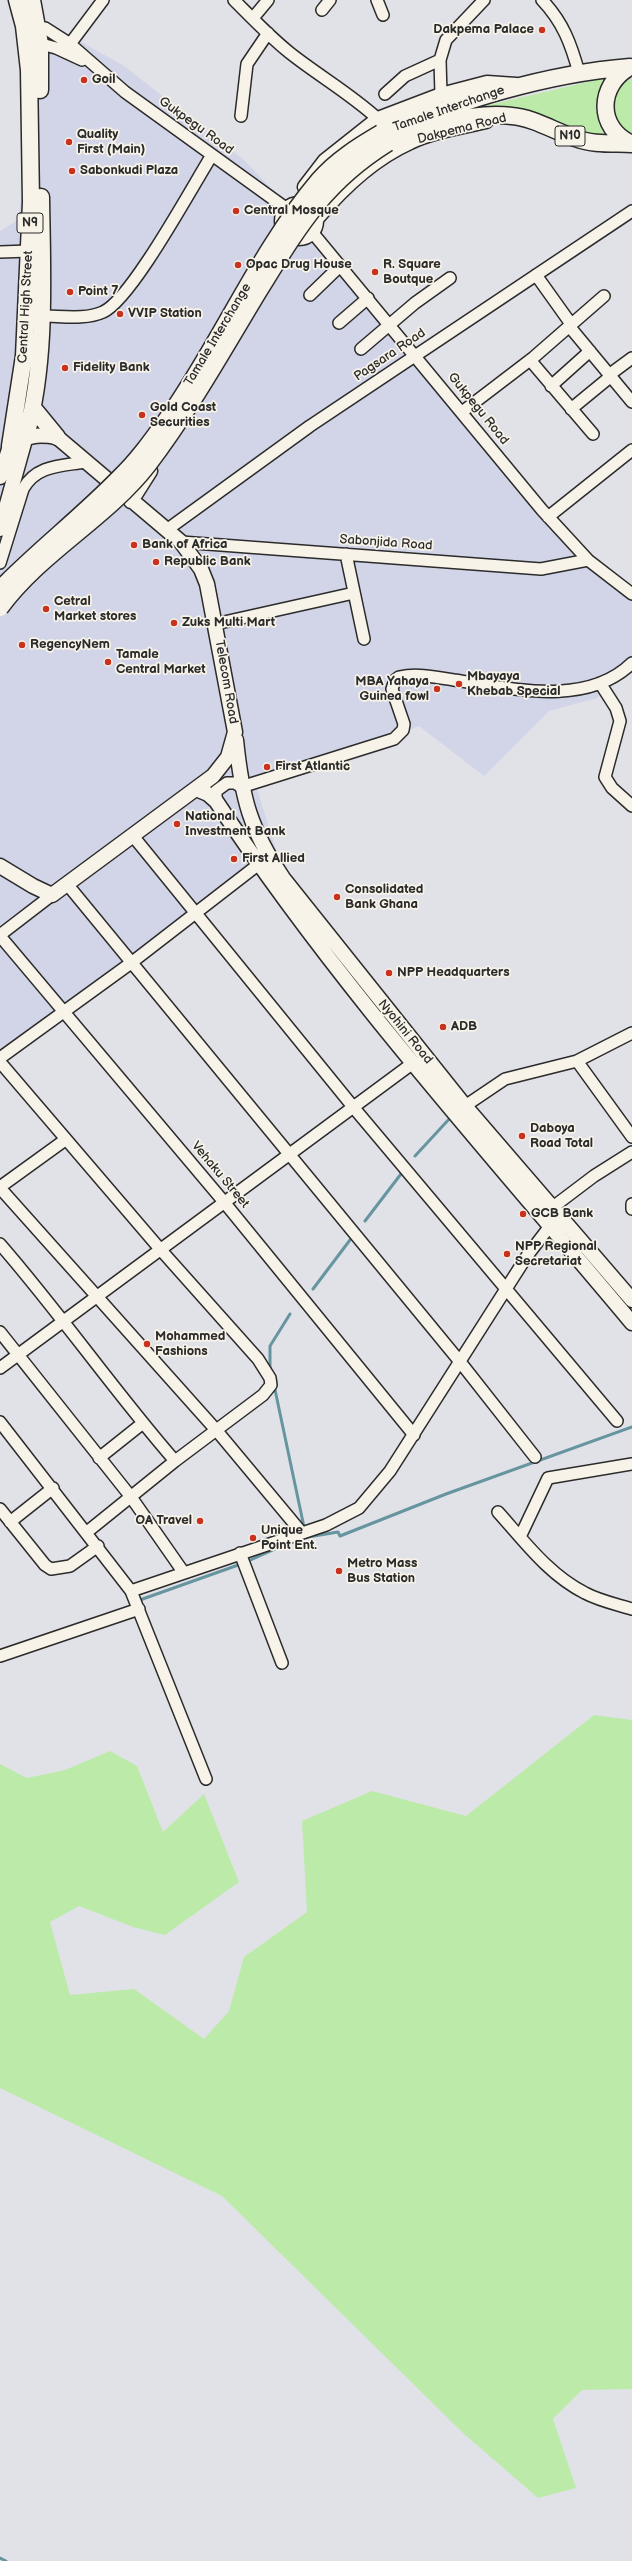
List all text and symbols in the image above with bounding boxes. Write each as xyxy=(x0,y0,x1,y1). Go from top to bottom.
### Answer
place label: Dakpema Palace xyxy=(433,22,534,38)
marker: Dakpema Palace xyxy=(537,25,547,35)
place label: Goil xyxy=(92,72,115,88)
marker: Goil xyxy=(79,75,89,85)
street label: Tamale Interchange xyxy=(391,83,507,135)
street label: Gukpegu Road xyxy=(156,94,236,158)
street label: Dakpema Road xyxy=(416,110,508,148)
road number: N10 xyxy=(555,126,585,146)
place label: Quality First (Main) xyxy=(77,127,145,158)
marker: Quality First (Main) xyxy=(64,137,74,147)
place label: Sabonkudi Plaza xyxy=(80,163,178,179)
marker: Sabonkudi Plaza xyxy=(67,166,77,176)
place label: Central Mosque xyxy=(244,203,339,219)
marker: Central Mosque xyxy=(231,206,241,216)
road number: N9 xyxy=(17,213,43,233)
street label: Central High Street xyxy=(15,250,37,364)
place label: Opac Drug House xyxy=(246,257,352,273)
place label: R. Square Boutque xyxy=(383,257,441,288)
marker: Opac Drug House xyxy=(233,260,243,270)
marker: R. Square Boutque xyxy=(370,267,380,277)
street label: Tamale Interchange xyxy=(181,281,255,389)
place label: Point 7 xyxy=(78,284,118,300)
marker: Point 7 xyxy=(65,287,75,297)
place label: VVIP Station xyxy=(128,306,202,322)
marker: VVIP Station xyxy=(115,309,125,319)
street label: Pagsara Road xyxy=(351,325,429,385)
place label: Fidelity Bank xyxy=(73,360,150,376)
marker: Fidelity Bank xyxy=(60,363,70,373)
street label: Gukpegu Road xyxy=(444,370,512,448)
place label: Gold Coast Securities xyxy=(150,400,216,431)
marker: Gold Coast Securities xyxy=(137,410,147,420)
street label: Sabonjida Road xyxy=(339,532,433,554)
place label: Bank of Africa xyxy=(142,537,227,553)
marker: Bank of Africa xyxy=(129,540,139,550)
place label: Republic Bank xyxy=(164,554,251,570)
marker: Republic Bank xyxy=(151,557,161,567)
place label: Cetral Market stores xyxy=(54,594,136,625)
marker: Cetral Market stores xyxy=(41,604,51,614)
place label: Zuks Multi Mart xyxy=(182,615,275,631)
marker: Zuks Multi Mart xyxy=(169,618,179,628)
place label: RegencyNem xyxy=(30,637,110,653)
street label: Telecom Road xyxy=(211,639,241,725)
marker: RegencyNem xyxy=(17,640,27,650)
place label: Tamale Central Market xyxy=(116,647,206,678)
marker: Tamale Central Market xyxy=(103,657,113,667)
place label: Mbayaya Khebab Special xyxy=(467,669,561,700)
place label: MBA Yahaya Guinea fowl xyxy=(355,674,429,705)
marker: Mbayaya Khebab Special xyxy=(454,679,464,689)
marker: MBA Yahaya Guinea fowl xyxy=(432,684,442,694)
place label: First Atlantic xyxy=(275,759,350,775)
marker: First Atlantic xyxy=(262,762,272,772)
place label: National Investment Bank xyxy=(185,809,285,840)
marker: National Investment Bank xyxy=(172,819,182,829)
place label: First Allied xyxy=(242,851,305,867)
marker: First Allied xyxy=(229,854,239,864)
place label: Consolidated Bank Ghana xyxy=(345,882,423,913)
marker: Consolidated Bank Ghana xyxy=(332,892,342,902)
place label: NPP Headquarters xyxy=(397,965,510,981)
marker: NPP Headquarters xyxy=(384,968,394,978)
street label: Nyohini Road xyxy=(374,997,436,1067)
place label: ADB xyxy=(451,1019,477,1035)
marker: ADB xyxy=(438,1022,448,1032)
place label: Daboya Road Total xyxy=(530,1121,593,1152)
marker: Daboya Road Total xyxy=(517,1131,527,1141)
street label: Vehaku Street xyxy=(188,1139,252,1211)
place label: GCB Bank xyxy=(531,1206,593,1222)
marker: GCB Bank xyxy=(518,1209,528,1219)
place label: NPP Regional Secretariat xyxy=(515,1239,597,1270)
marker: NPP Regional Secretariat xyxy=(502,1249,512,1259)
place label: Mohammed Fashions xyxy=(155,1329,225,1360)
marker: Mohammed Fashions xyxy=(142,1339,152,1349)
place label: OA Travel xyxy=(135,1513,192,1529)
marker: OA Travel xyxy=(195,1516,205,1526)
place label: Unique Point Ent. xyxy=(261,1523,317,1554)
marker: Unique Point Ent. xyxy=(248,1533,258,1543)
place label: Metro Mass Bus Station xyxy=(347,1556,417,1587)
marker: Metro Mass Bus Station xyxy=(334,1566,344,1576)

